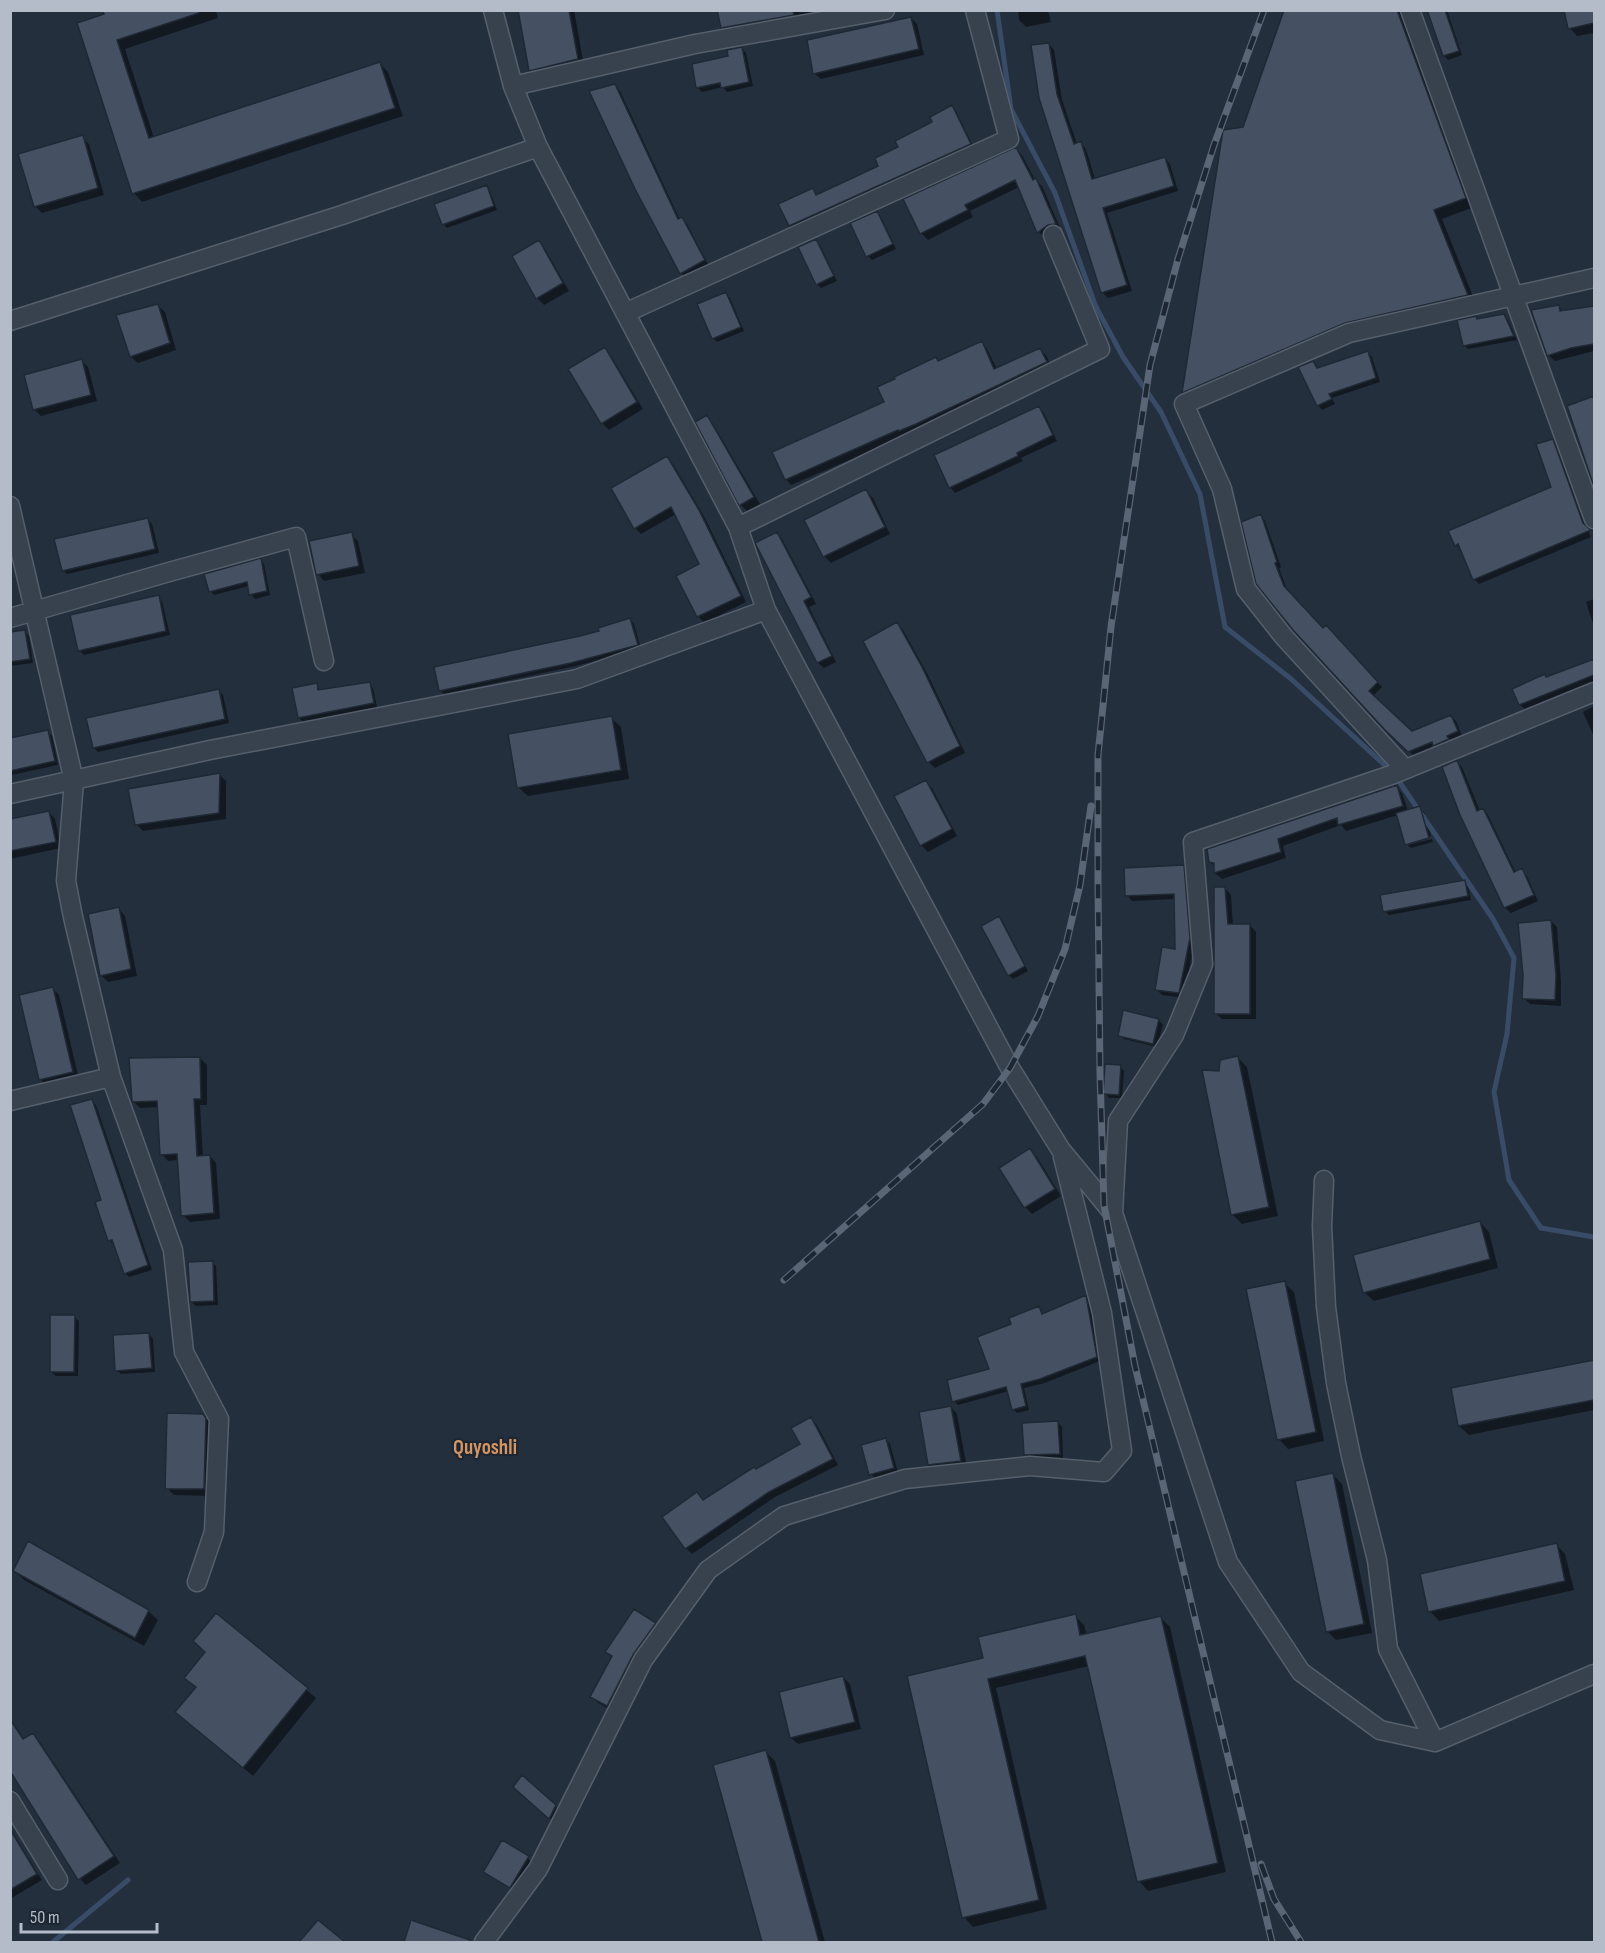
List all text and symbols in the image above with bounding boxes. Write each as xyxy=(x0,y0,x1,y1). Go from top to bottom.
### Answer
district label: Quyoshli xyxy=(453,1435,517,1460)
scale bar xyxy=(21,1896,158,1934)
text: 50 m xyxy=(30,1907,60,1928)

